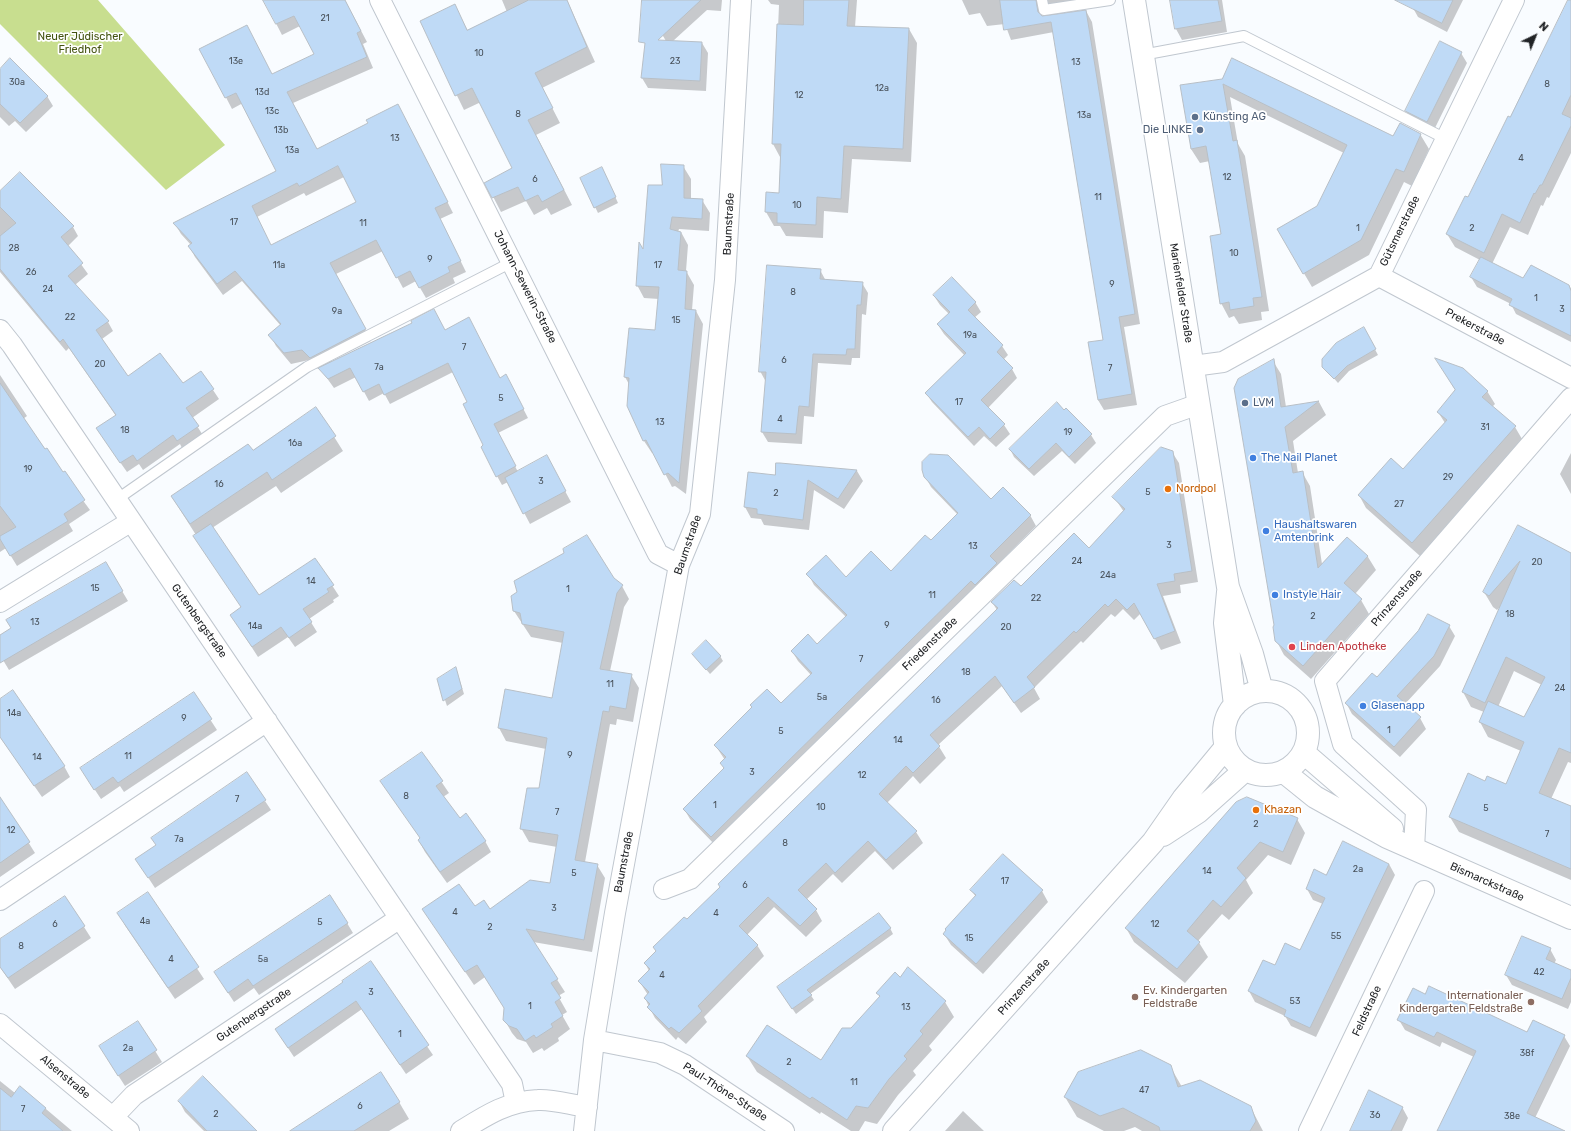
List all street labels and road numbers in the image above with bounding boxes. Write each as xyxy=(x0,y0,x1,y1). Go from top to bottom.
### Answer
street label: Baumstraße xyxy=(721,192,737,256)
street label: Gütsmerstraße xyxy=(1377,194,1423,268)
street label: Johann-Sewerin-Straße xyxy=(491,228,559,346)
street label: Marienfelder Straße xyxy=(1167,242,1195,344)
street label: Prekerstraße xyxy=(1443,306,1507,348)
street label: Baumstraße xyxy=(672,513,704,577)
street label: Prinzenstraße xyxy=(1369,567,1425,629)
street label: Gutenbergstraße xyxy=(169,581,229,661)
street label: Friedenstraße xyxy=(900,614,960,674)
street label: Baumstraße xyxy=(612,830,636,894)
street label: Bismarckstraße xyxy=(1448,860,1526,904)
street label: Prinzenstraße xyxy=(995,956,1053,1018)
street label: Feldstraße xyxy=(1350,984,1384,1038)
street label: Gutenbergstraße xyxy=(214,985,294,1045)
street label: Alsenstraße xyxy=(37,1052,93,1102)
street label: Paul-Thöne-Straße xyxy=(680,1060,770,1124)

